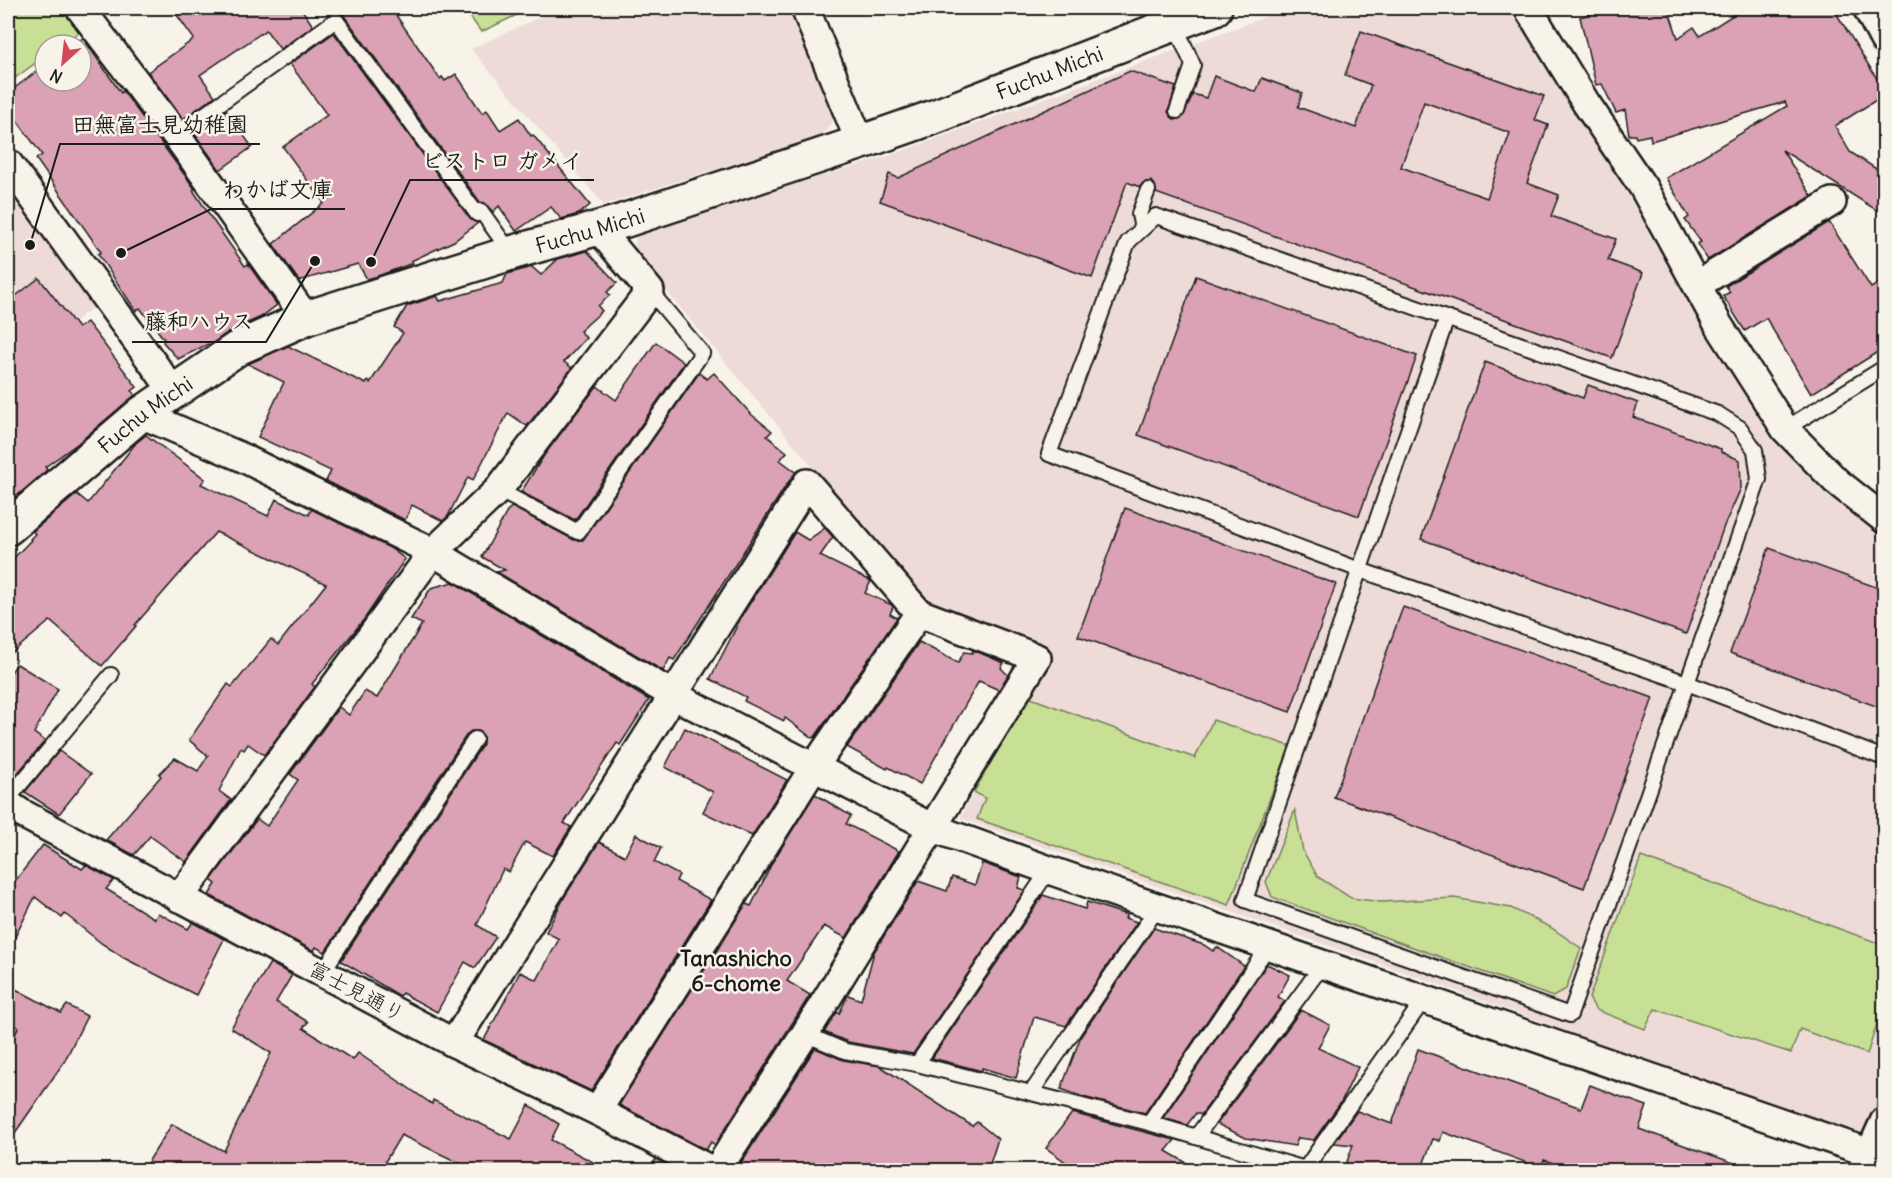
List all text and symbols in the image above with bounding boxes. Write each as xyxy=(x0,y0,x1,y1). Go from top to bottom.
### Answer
north arrow xyxy=(33,33,93,93)
street label: Fuchu Michi xyxy=(992,39,1107,105)
text: N xyxy=(47,65,66,88)
callout: 田無富士見幼稚園 xyxy=(60,104,260,144)
text: 田無富士見幼稚園 xyxy=(72,110,248,138)
callout: ビストロ ガメイ xyxy=(410,140,594,180)
text: ビストロ ガメイ xyxy=(422,146,583,174)
callout: わかば文庫 xyxy=(211,169,345,209)
text: わかば文庫 xyxy=(223,175,333,203)
street label: Fuchu Michi xyxy=(532,201,648,259)
callout: 藤和ハウス xyxy=(132,302,266,342)
text: 藤和ハウス xyxy=(145,307,253,335)
street label: Fuchu Michi xyxy=(92,370,197,459)
district label: Tanashicho 6-chome xyxy=(680,944,792,997)
street label: 富士見通り xyxy=(304,954,410,1028)

